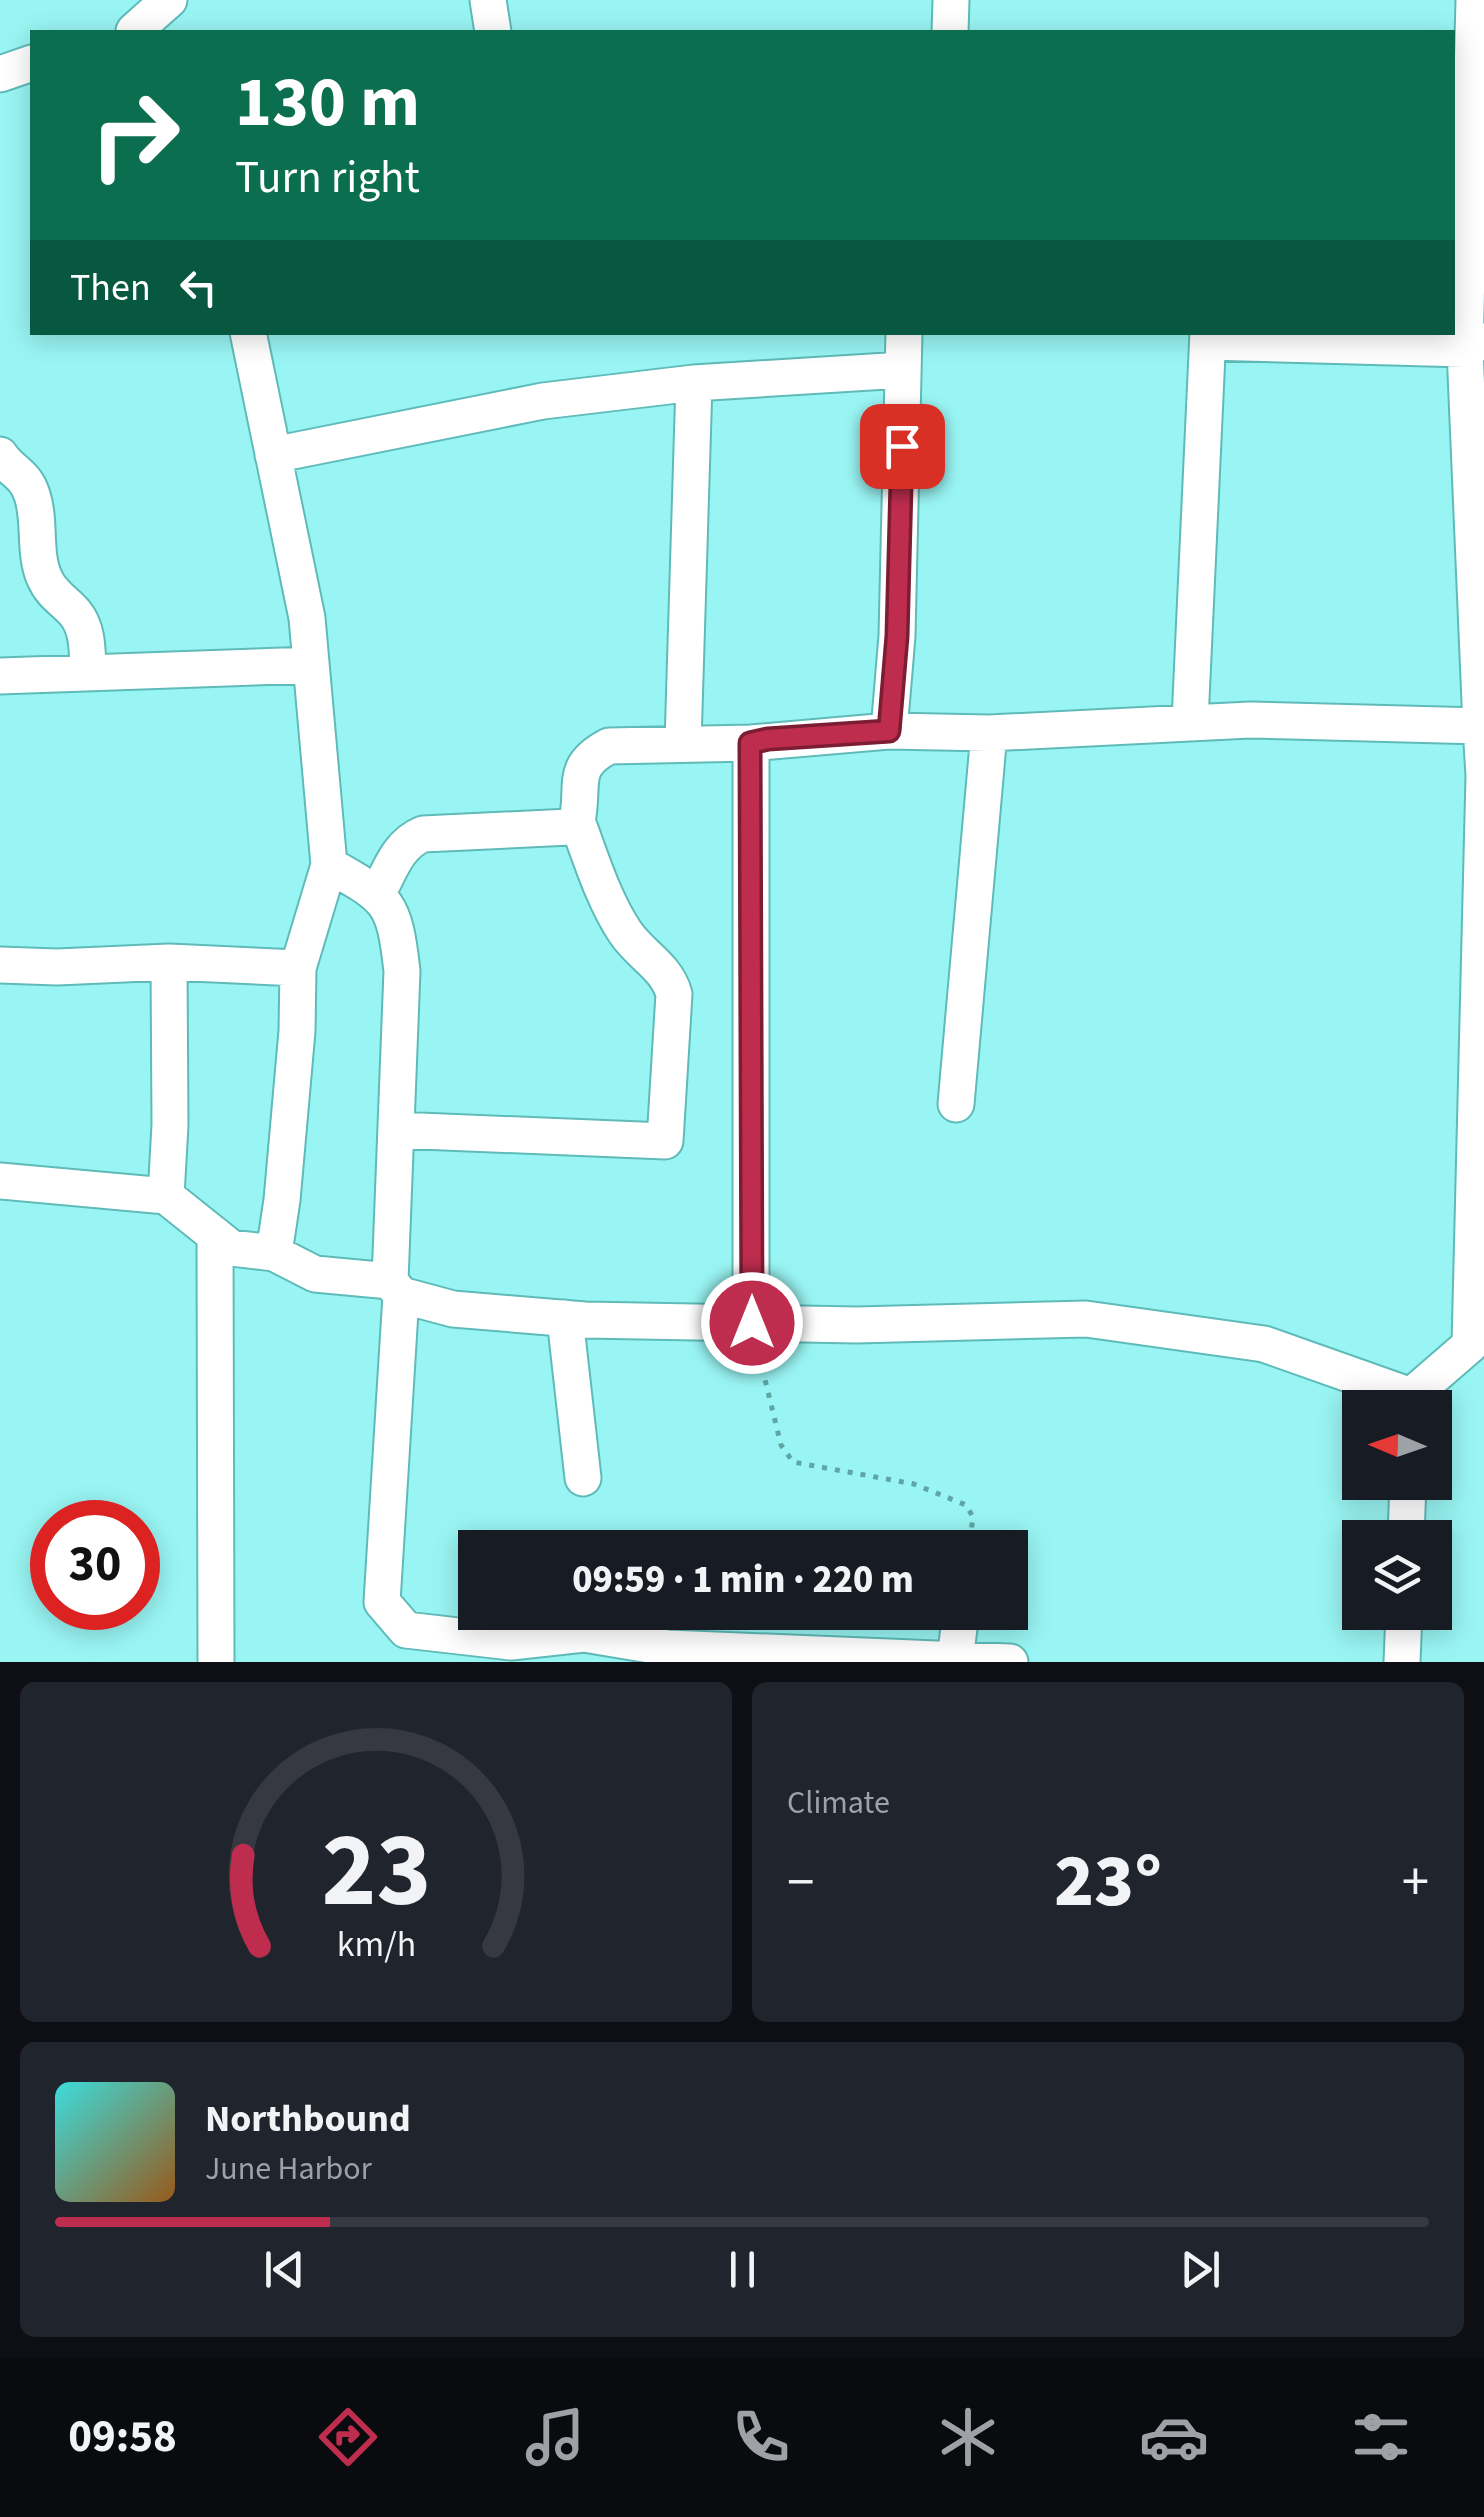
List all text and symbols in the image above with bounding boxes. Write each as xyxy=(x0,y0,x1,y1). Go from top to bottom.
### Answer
text: 130 m xyxy=(235,53,420,153)
icon: right xyxy=(70,70,200,200)
text: Turn right xyxy=(235,146,420,210)
icon: left xyxy=(171,260,226,315)
text: Then xyxy=(70,261,151,315)
pin xyxy=(860,404,945,489)
icon: arrive xyxy=(875,419,930,474)
position arrow xyxy=(700,1271,804,1375)
north arrow xyxy=(1342,1390,1452,1500)
map controls xyxy=(1342,1390,1452,1630)
speed limit sign: 30 xyxy=(30,1500,160,1630)
button: layers xyxy=(1342,1520,1452,1630)
text: 09:59 · 1 min · 220 m xyxy=(572,1553,914,1607)
text: Climate xyxy=(787,1780,890,1826)
text: 23 xyxy=(321,1798,431,1946)
text: 23° xyxy=(1054,1828,1162,1935)
text: − xyxy=(787,1844,814,1922)
text: + xyxy=(1402,1844,1429,1922)
text: km/h xyxy=(336,1919,416,1970)
text: Northbound xyxy=(205,2092,411,2146)
text: June Harbor xyxy=(205,2146,372,2192)
icon: previous xyxy=(257,2242,312,2297)
icon: pause xyxy=(715,2242,770,2297)
icon: next xyxy=(1173,2242,1228,2297)
icon: directions xyxy=(313,2402,383,2472)
icon: music xyxy=(520,2402,590,2472)
icon: phone xyxy=(726,2402,796,2472)
icon: climate xyxy=(933,2402,1003,2472)
icon: car xyxy=(1139,2402,1209,2472)
icon: filters xyxy=(1346,2402,1416,2472)
text: 09:58 xyxy=(68,2405,177,2469)

